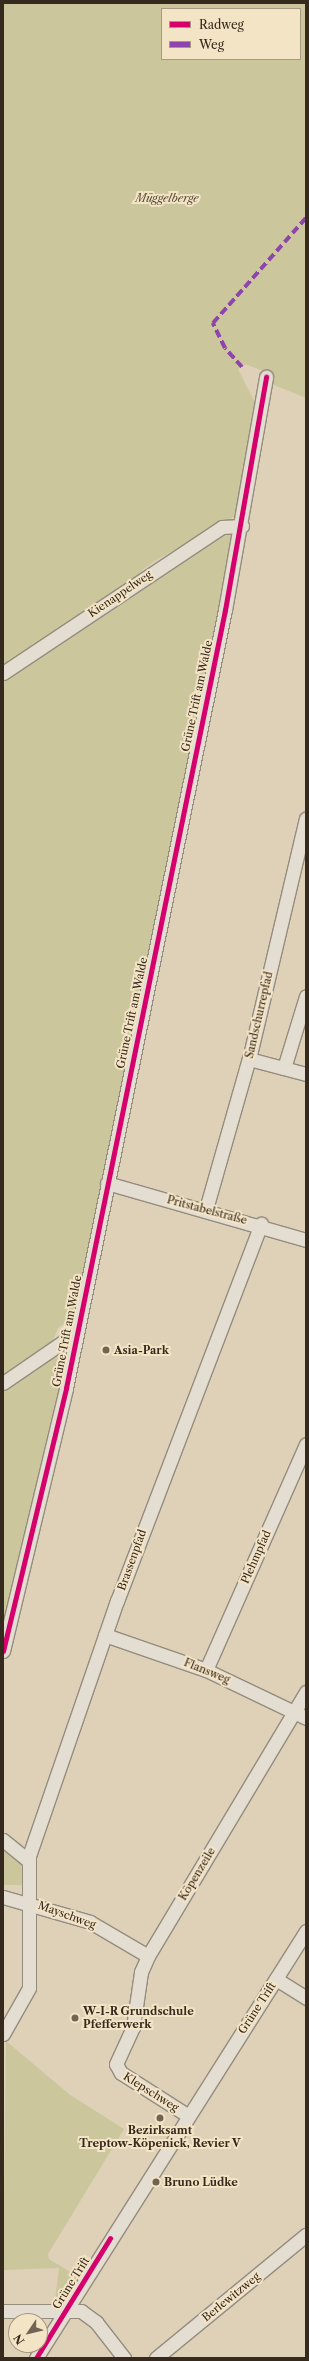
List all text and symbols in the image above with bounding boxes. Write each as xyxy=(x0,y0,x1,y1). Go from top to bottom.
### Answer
legend xyxy=(161,8,301,60)
text: Radweg xyxy=(199,17,244,32)
text: Weg xyxy=(199,37,224,52)
park label: Müggelberge xyxy=(135,191,199,205)
street label: Kienappelweg xyxy=(85,568,155,620)
street label: Grüne Trift am Walde xyxy=(179,639,215,753)
street label: Grüne Trift am Walde xyxy=(114,956,150,1070)
street label: Sandschurrepfad xyxy=(243,970,275,1060)
street label: Pritstabelstraße xyxy=(165,1193,249,1227)
street label: Grüne Trift am Walde xyxy=(50,1274,84,1388)
place label: Asia-Park xyxy=(114,1343,169,1357)
marker: Asia-Park xyxy=(101,1345,111,1355)
street label: Brassenpfad xyxy=(115,1528,149,1592)
street label: Plehmpfad xyxy=(238,1528,274,1586)
street label: Flansweg xyxy=(182,1656,232,1686)
street label: Köpenzeile xyxy=(176,1845,218,1903)
street label: Mayschweg xyxy=(36,1898,98,1932)
street label: Grüne Trift xyxy=(235,1980,279,2036)
place label: W-I-R Grundschule Pfefferwerk xyxy=(83,2005,194,2031)
marker: W-I-R Grundschule Pfefferwerk xyxy=(70,2013,80,2023)
street label: Klepschweg xyxy=(121,2070,181,2114)
marker: Bezirksamt Treptow-Köpenick, Revier V xyxy=(155,2113,165,2123)
place label: Bezirksamt Treptow-Köpenick, Revier V xyxy=(79,2124,241,2150)
place label: Bruno Lüdke xyxy=(164,2175,238,2189)
marker: Bruno Lüdke xyxy=(151,2177,161,2187)
street label: Grüne Trift xyxy=(50,2254,92,2312)
street label: Berlewitzweg xyxy=(199,2270,263,2324)
north arrow xyxy=(8,2313,48,2353)
text: N xyxy=(11,2331,27,2347)

